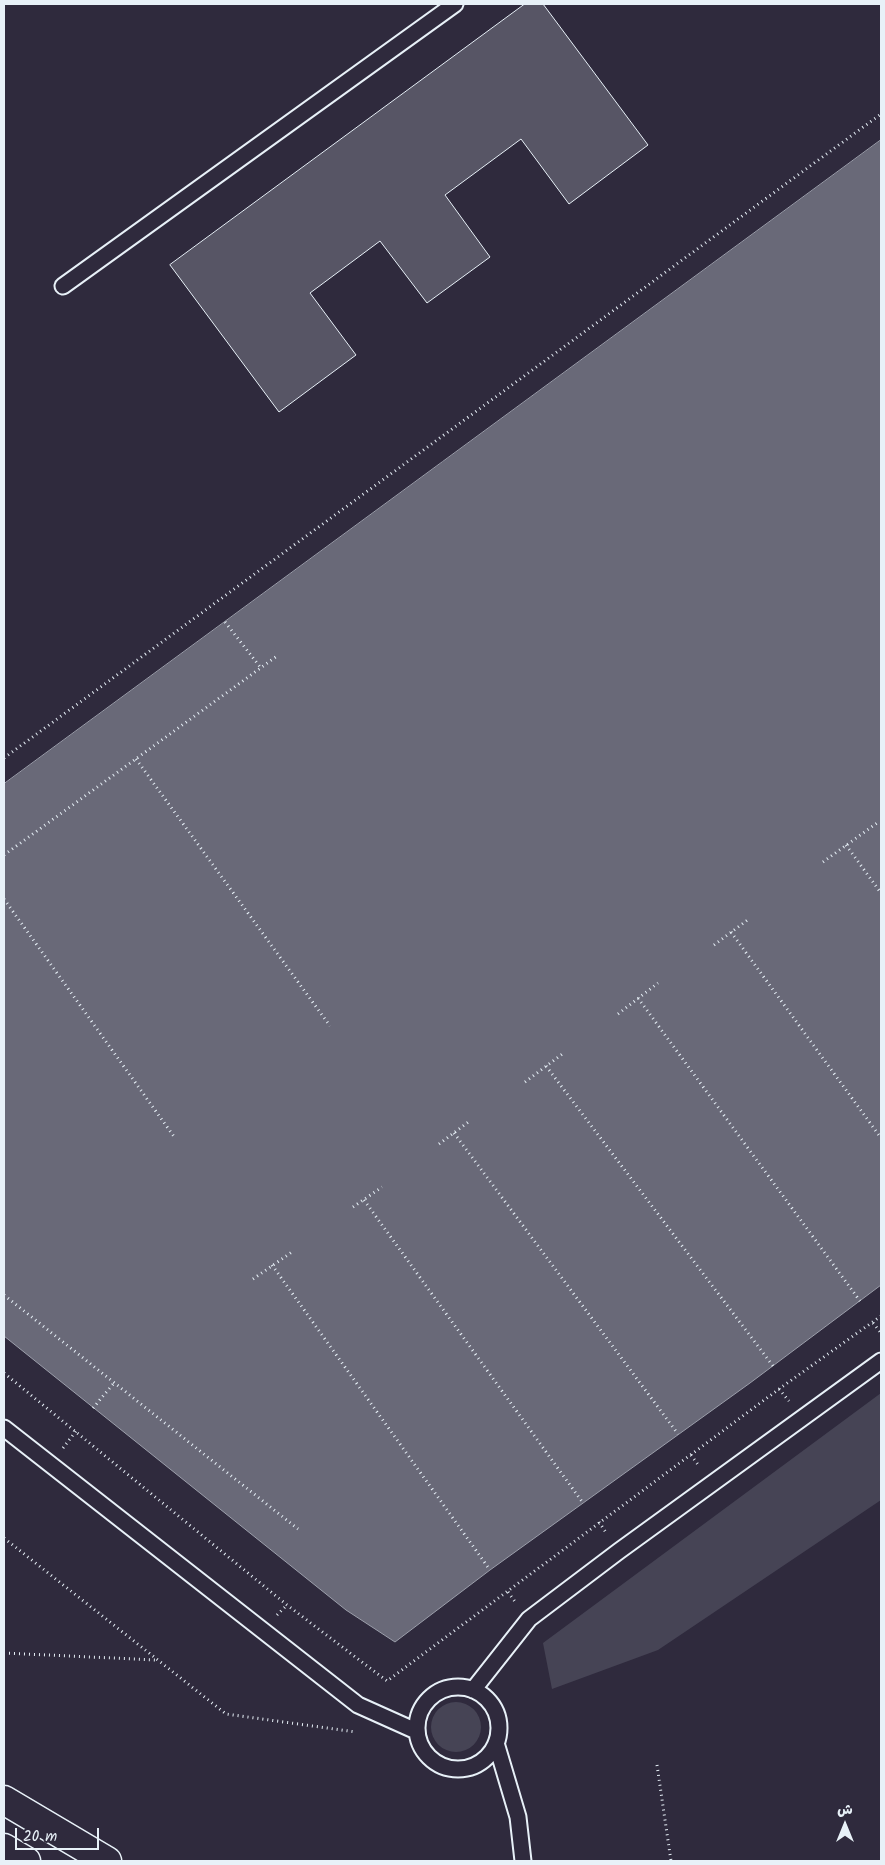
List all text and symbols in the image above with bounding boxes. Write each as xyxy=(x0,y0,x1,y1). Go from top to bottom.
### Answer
text: ش xyxy=(837,1799,853,1821)
north arrow xyxy=(820,1800,870,1850)
scale bar xyxy=(18,1818,101,1850)
text: 20 m xyxy=(23,1825,57,1849)

